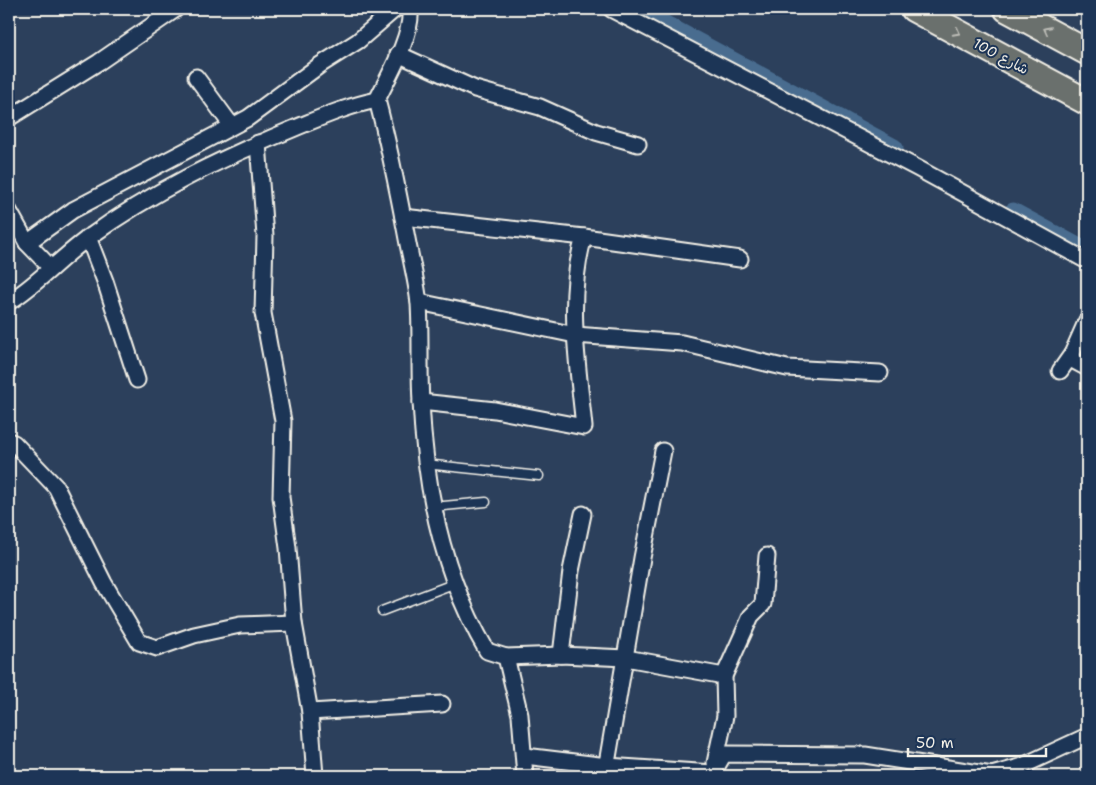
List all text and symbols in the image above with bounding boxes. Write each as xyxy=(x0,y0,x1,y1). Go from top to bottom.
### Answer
one-way arrow xyxy=(951,26,960,36)
one-way arrow xyxy=(1043,27,1052,37)
street label: شارع 100 xyxy=(970,34,1032,79)
scale bar xyxy=(908,725,1046,757)
text: 50 m xyxy=(916,733,954,753)

